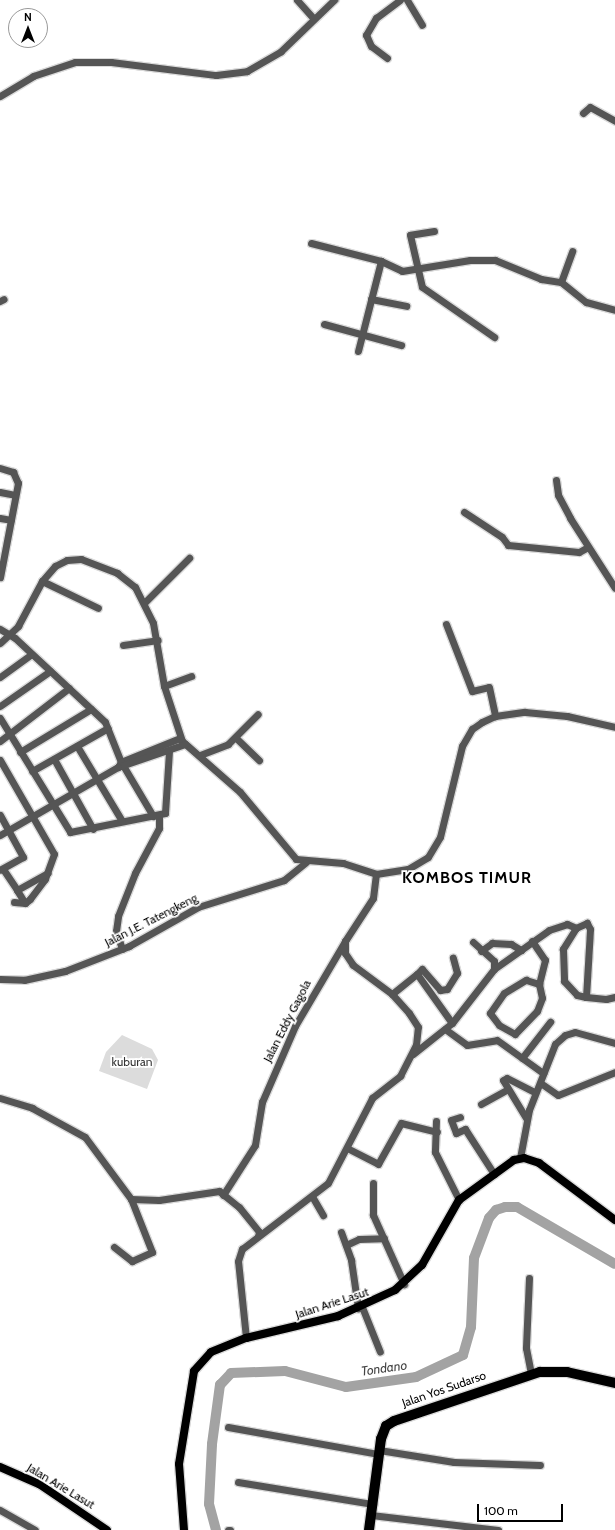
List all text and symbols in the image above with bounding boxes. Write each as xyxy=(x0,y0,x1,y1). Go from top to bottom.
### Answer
north arrow xyxy=(8,8,48,48)
text: N xyxy=(24,10,32,24)
district label: KOMBOS TIMUR xyxy=(402,868,532,888)
street label: Jalan J.E. Tatengkeng xyxy=(102,890,200,950)
street label: Jalan Eddy Gagola xyxy=(260,978,314,1064)
park label: kuburan xyxy=(112,1055,152,1069)
street label: Jalan Arie Lasut xyxy=(293,1284,371,1322)
water label: Tondano xyxy=(360,1357,408,1379)
street label: Jalan Yos Sudarso xyxy=(400,1368,488,1410)
street label: Jalan Arie Lasut xyxy=(25,1460,97,1512)
scale bar xyxy=(479,1496,565,1522)
text: 100 m xyxy=(484,1503,518,1518)

